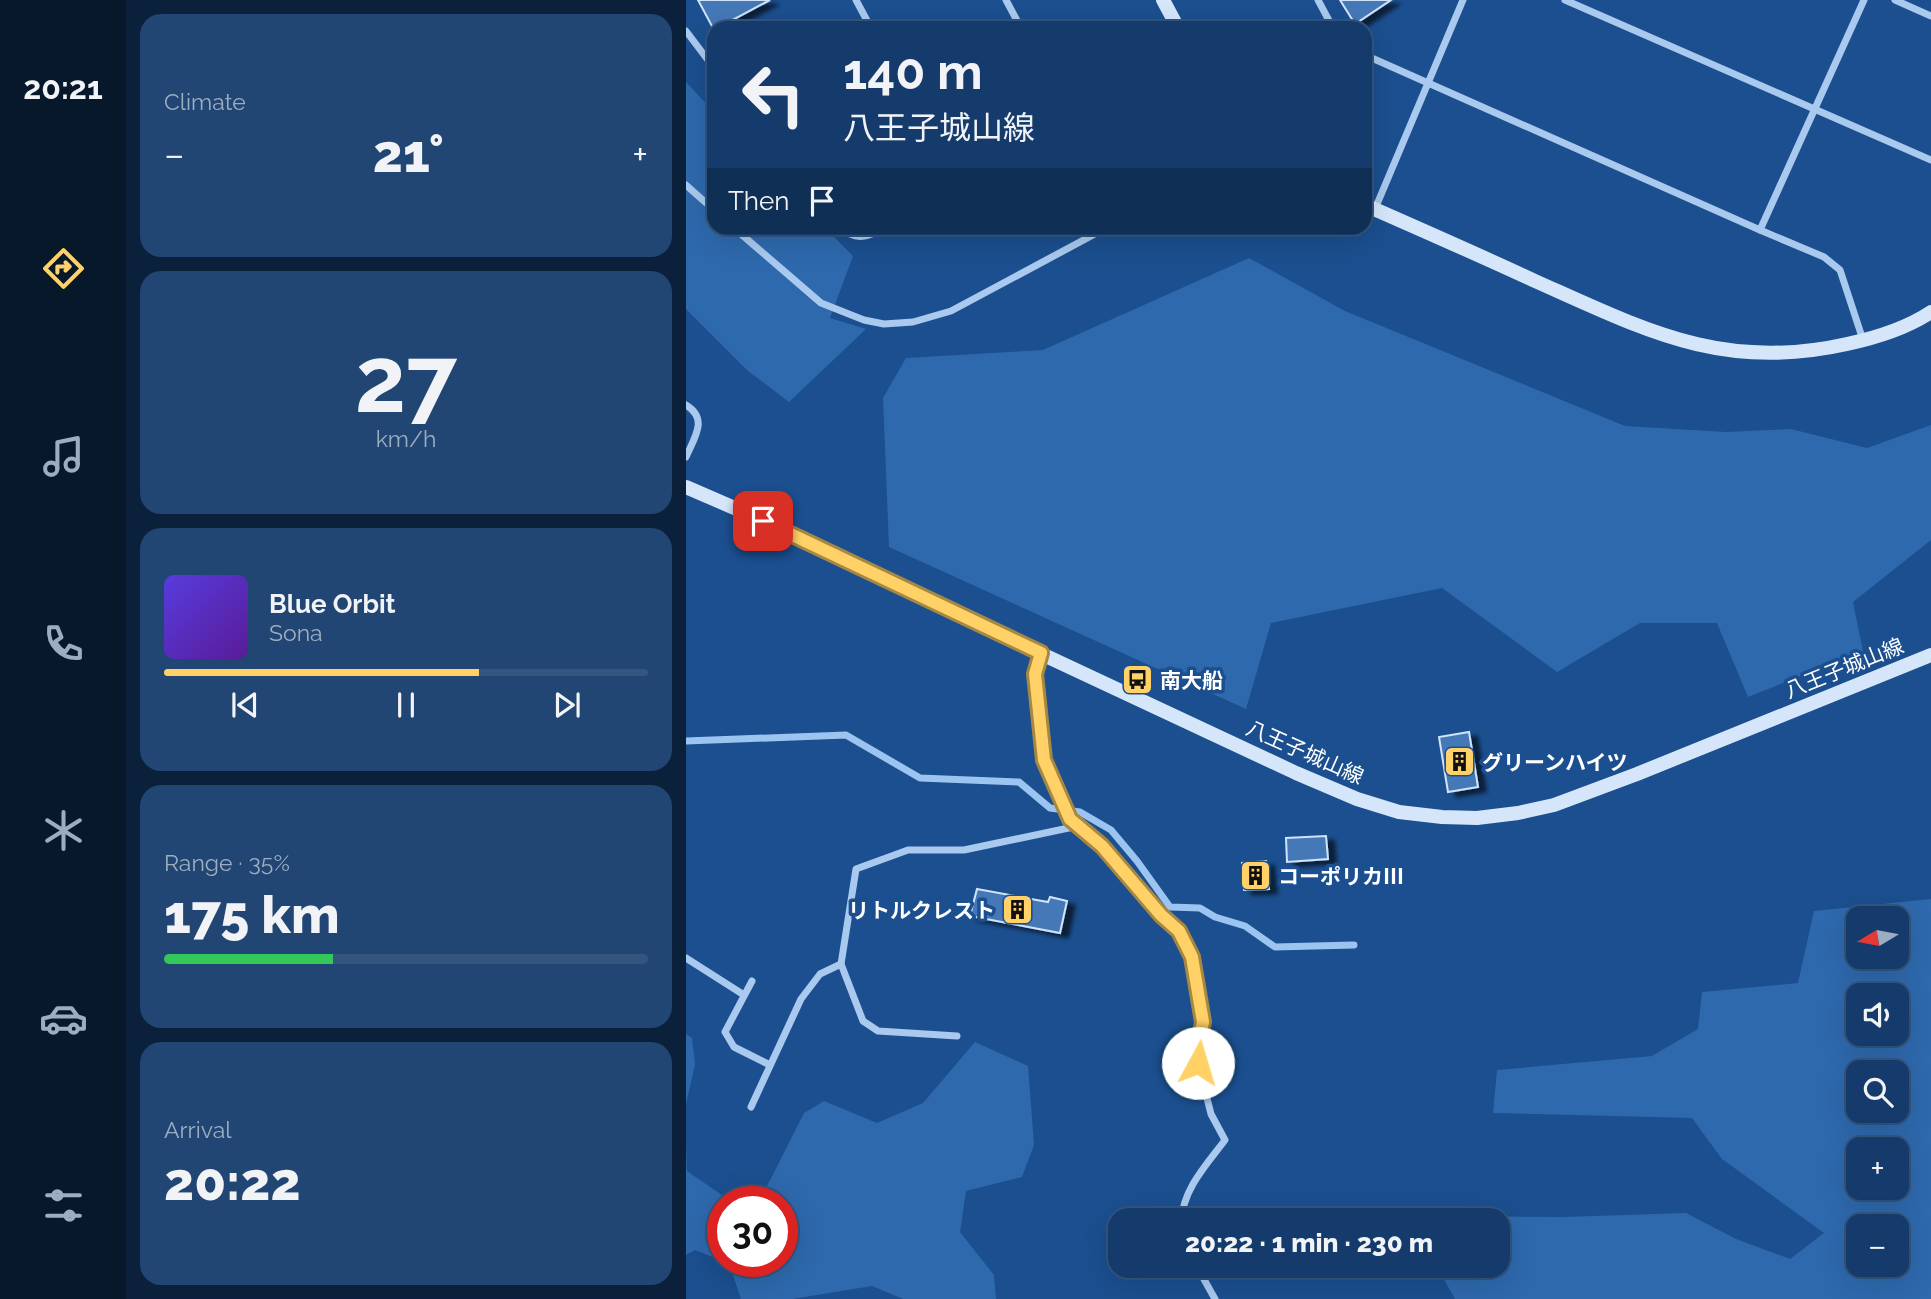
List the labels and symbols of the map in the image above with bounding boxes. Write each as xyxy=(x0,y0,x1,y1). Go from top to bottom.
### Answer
pin xyxy=(733,491,793,551)
street label: 八王子城山線 xyxy=(1781,633,1907,703)
bus stop icon: 南大船 xyxy=(1120,663,1154,697)
place label: 南大船 xyxy=(1160,668,1223,693)
street label: 八王子城山線 xyxy=(1242,715,1368,789)
building icon: グリーンハイツ xyxy=(1442,745,1476,779)
place label: グリーンハイツ xyxy=(1482,750,1628,775)
building icon: コーポリカⅢ xyxy=(1238,859,1272,893)
place label: コーポリカⅢ xyxy=(1278,864,1404,889)
building icon: リトルクレスト xyxy=(1001,893,1035,927)
place label: リトルクレスト xyxy=(848,898,995,923)
north arrow xyxy=(1846,906,1909,970)
position arrow xyxy=(1161,1026,1235,1100)
speed limit sign: 30 xyxy=(707,1186,798,1277)

